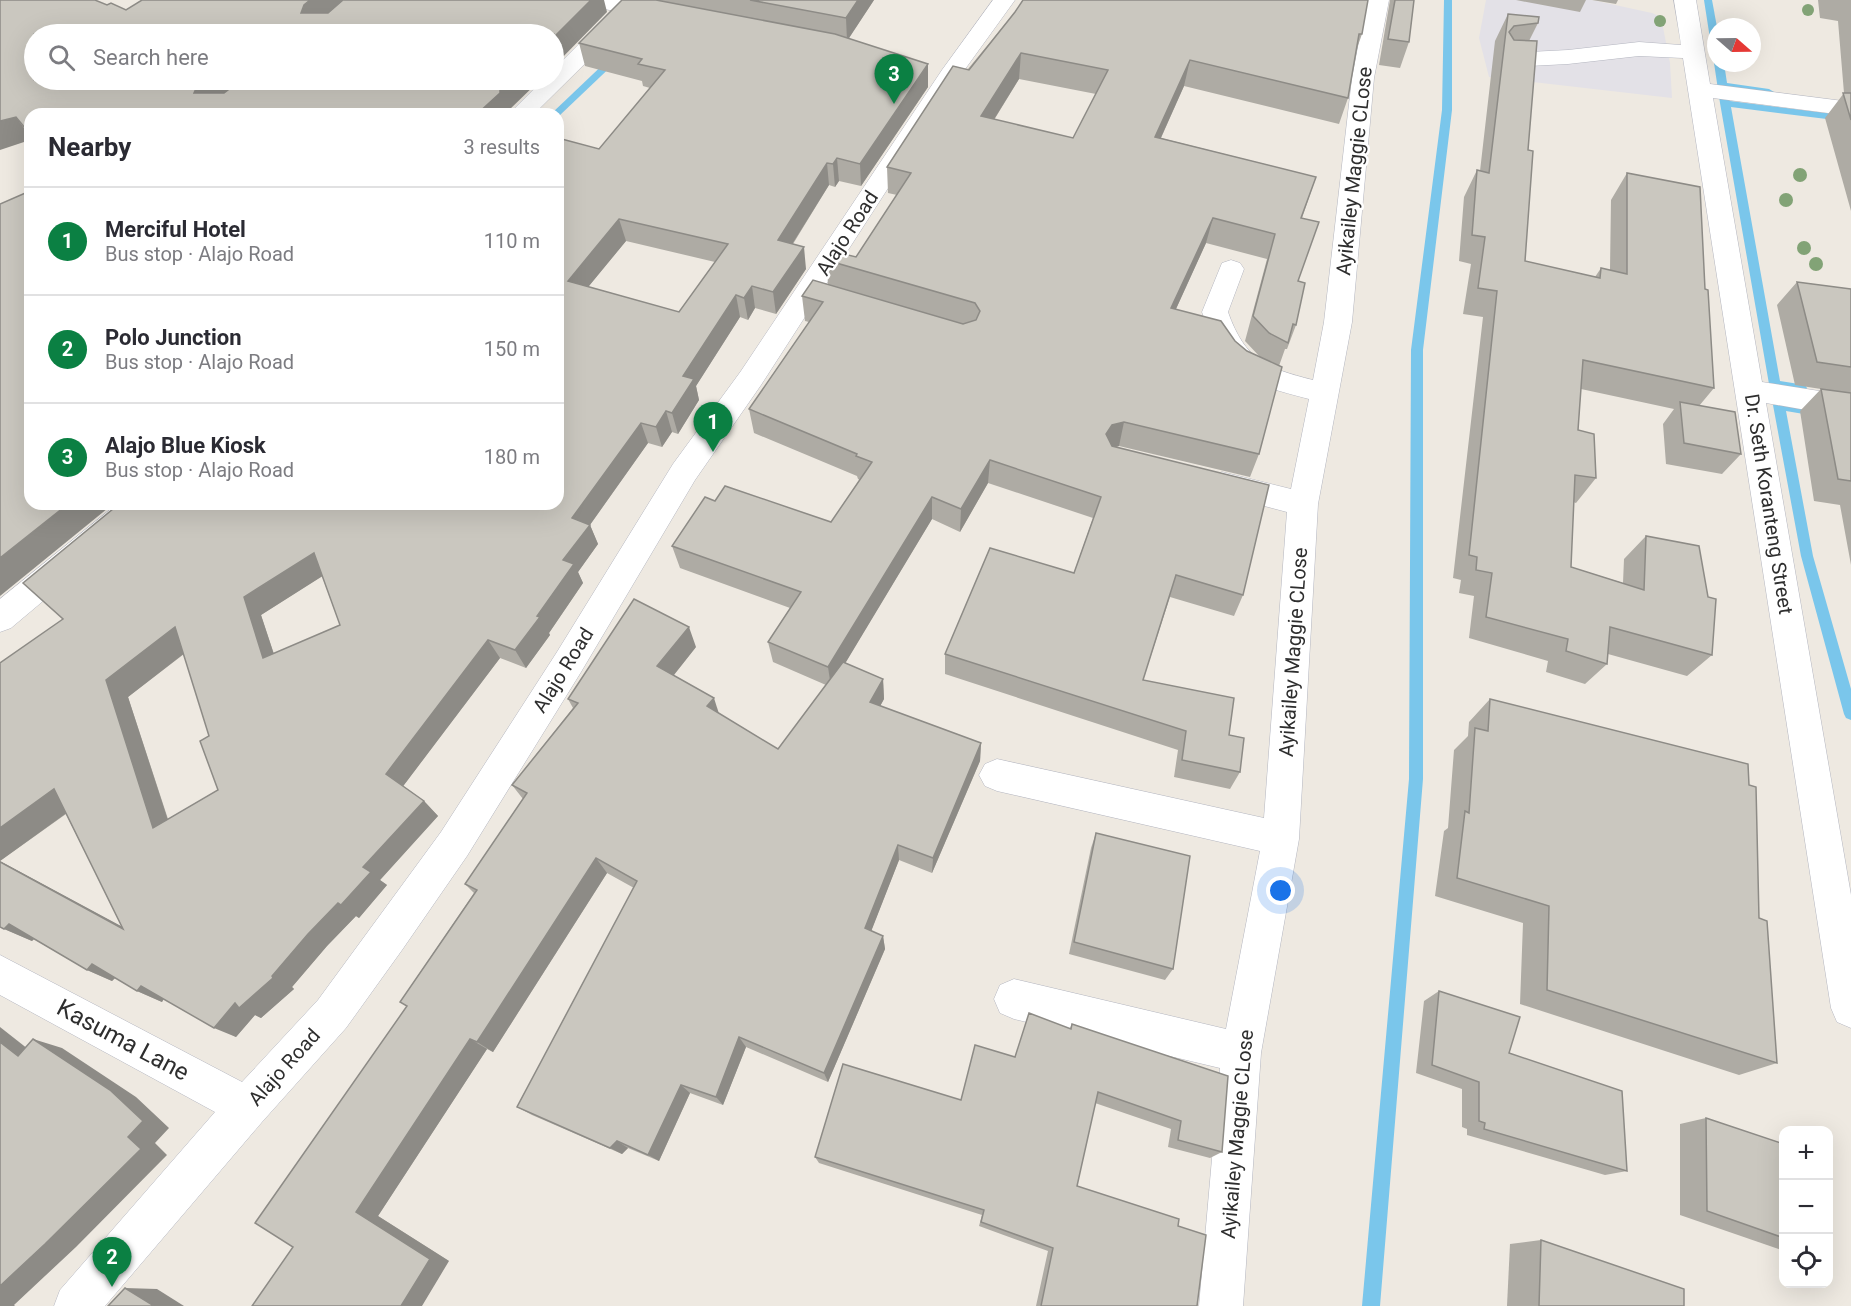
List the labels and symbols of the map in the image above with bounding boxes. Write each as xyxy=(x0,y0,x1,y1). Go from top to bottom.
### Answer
north arrow xyxy=(1707,18,1761,72)
pin: 3 xyxy=(874,54,914,104)
street label: Ayikailey Maggie CLose xyxy=(1331,65,1377,277)
street label: Alajo Road xyxy=(811,186,883,280)
street label: Dr. Seth Koranteng Street xyxy=(1740,392,1798,616)
pin: 1 xyxy=(694,402,732,452)
street label: Ayikailey Maggie CLose xyxy=(1274,546,1312,758)
street label: Alajo Road xyxy=(527,623,599,717)
your location xyxy=(1266,876,1295,905)
street label: Kasuma Lane xyxy=(52,993,194,1087)
street label: Alajo Road xyxy=(243,1023,325,1111)
street label: Ayikailey Maggie CLose xyxy=(1216,1028,1258,1240)
pin: 2 xyxy=(92,1238,132,1287)

